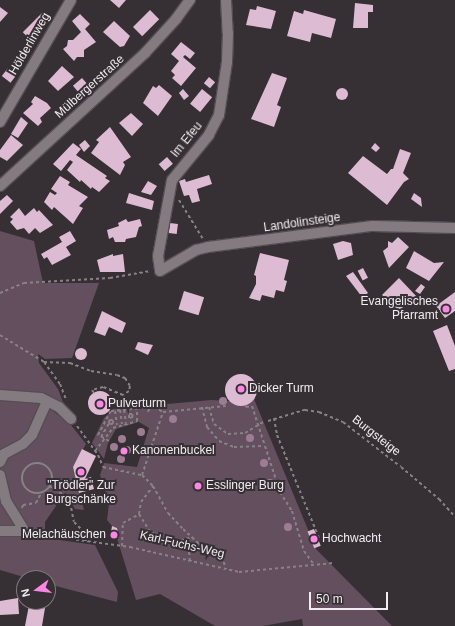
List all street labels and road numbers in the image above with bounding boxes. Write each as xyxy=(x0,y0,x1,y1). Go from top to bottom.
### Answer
street label: Hölderlinweg xyxy=(6,10,54,78)
street label: Mülbergerstraße xyxy=(52,52,128,122)
street label: Im Efeu xyxy=(168,119,206,161)
street label: Landolinsteige xyxy=(263,210,341,236)
street label: Burgsteige xyxy=(349,413,403,459)
street label: Karl-Fuchs-Weg xyxy=(138,528,226,562)

